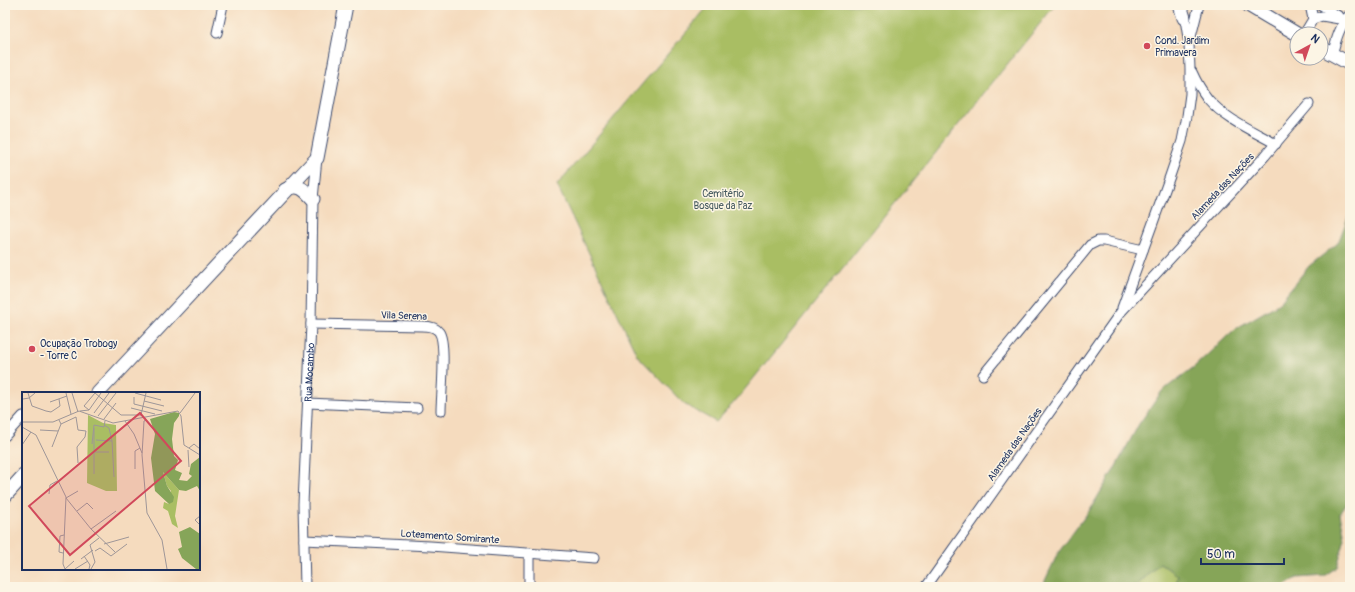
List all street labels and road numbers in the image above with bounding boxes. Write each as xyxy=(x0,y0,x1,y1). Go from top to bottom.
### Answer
street label: Alameda das Nações xyxy=(1189,150,1257,222)
street label: Vila Serena xyxy=(381,309,428,323)
street label: Rua Mocambo xyxy=(303,342,317,402)
street label: Alameda das Nações xyxy=(985,405,1045,484)
street label: Loteamento Somirante xyxy=(400,528,500,546)

